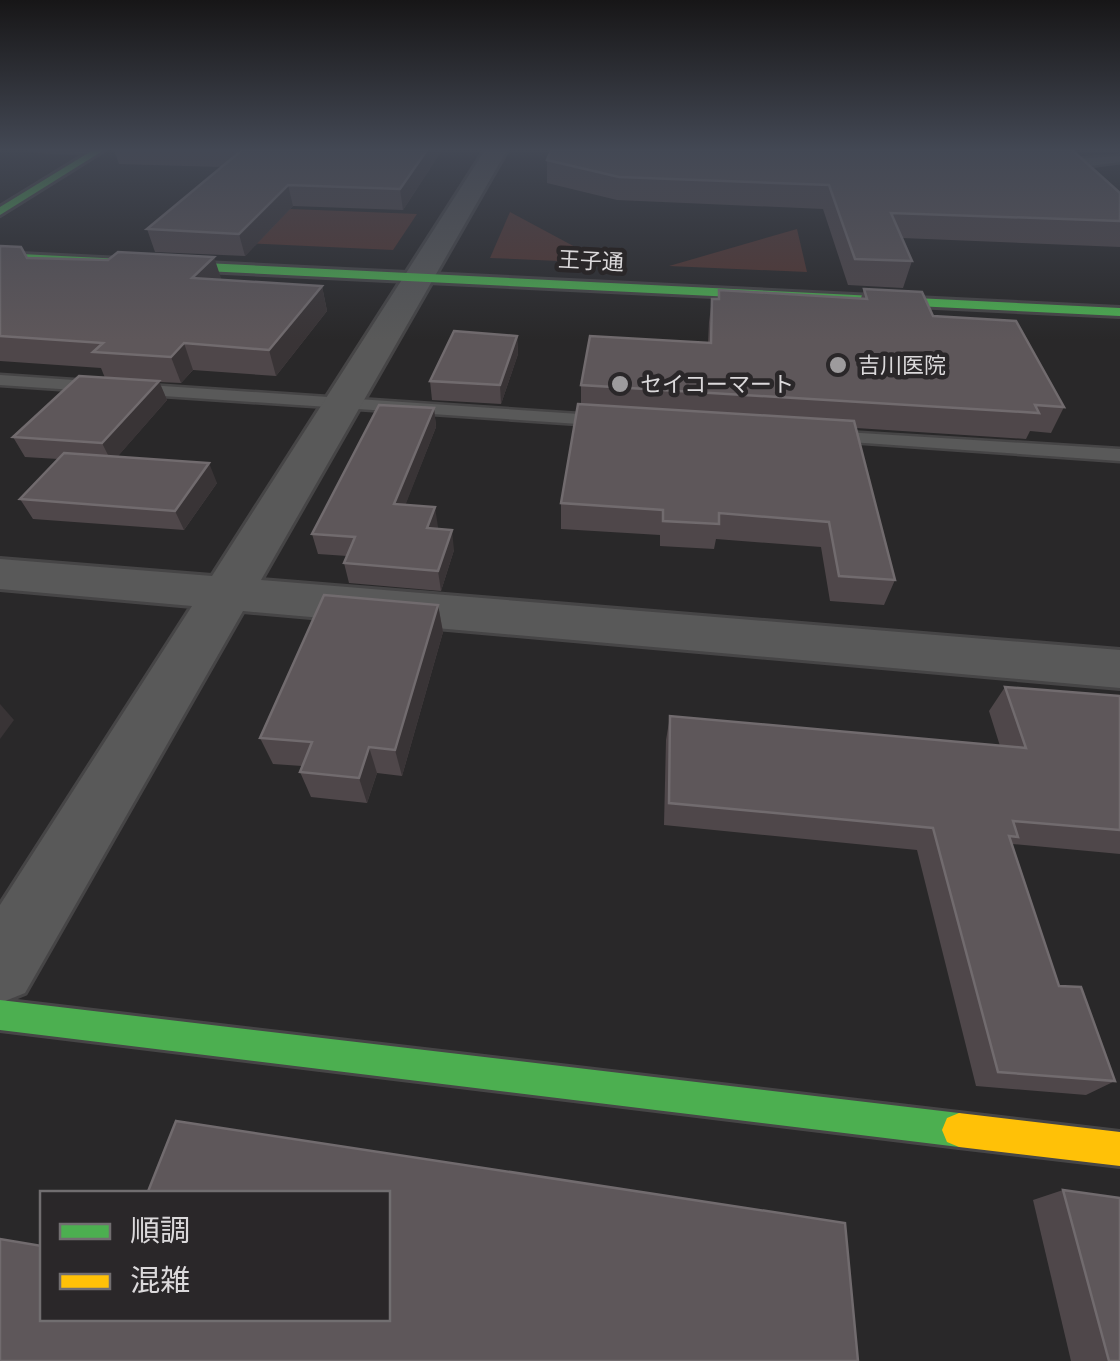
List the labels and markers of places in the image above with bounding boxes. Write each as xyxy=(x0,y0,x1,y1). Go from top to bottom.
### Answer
place label: 吉川医院 xyxy=(858,352,946,379)
marker: 吉川医院 xyxy=(827,354,849,376)
place label: セイコーマート xyxy=(640,371,794,398)
marker: セイコーマート xyxy=(609,373,631,395)

